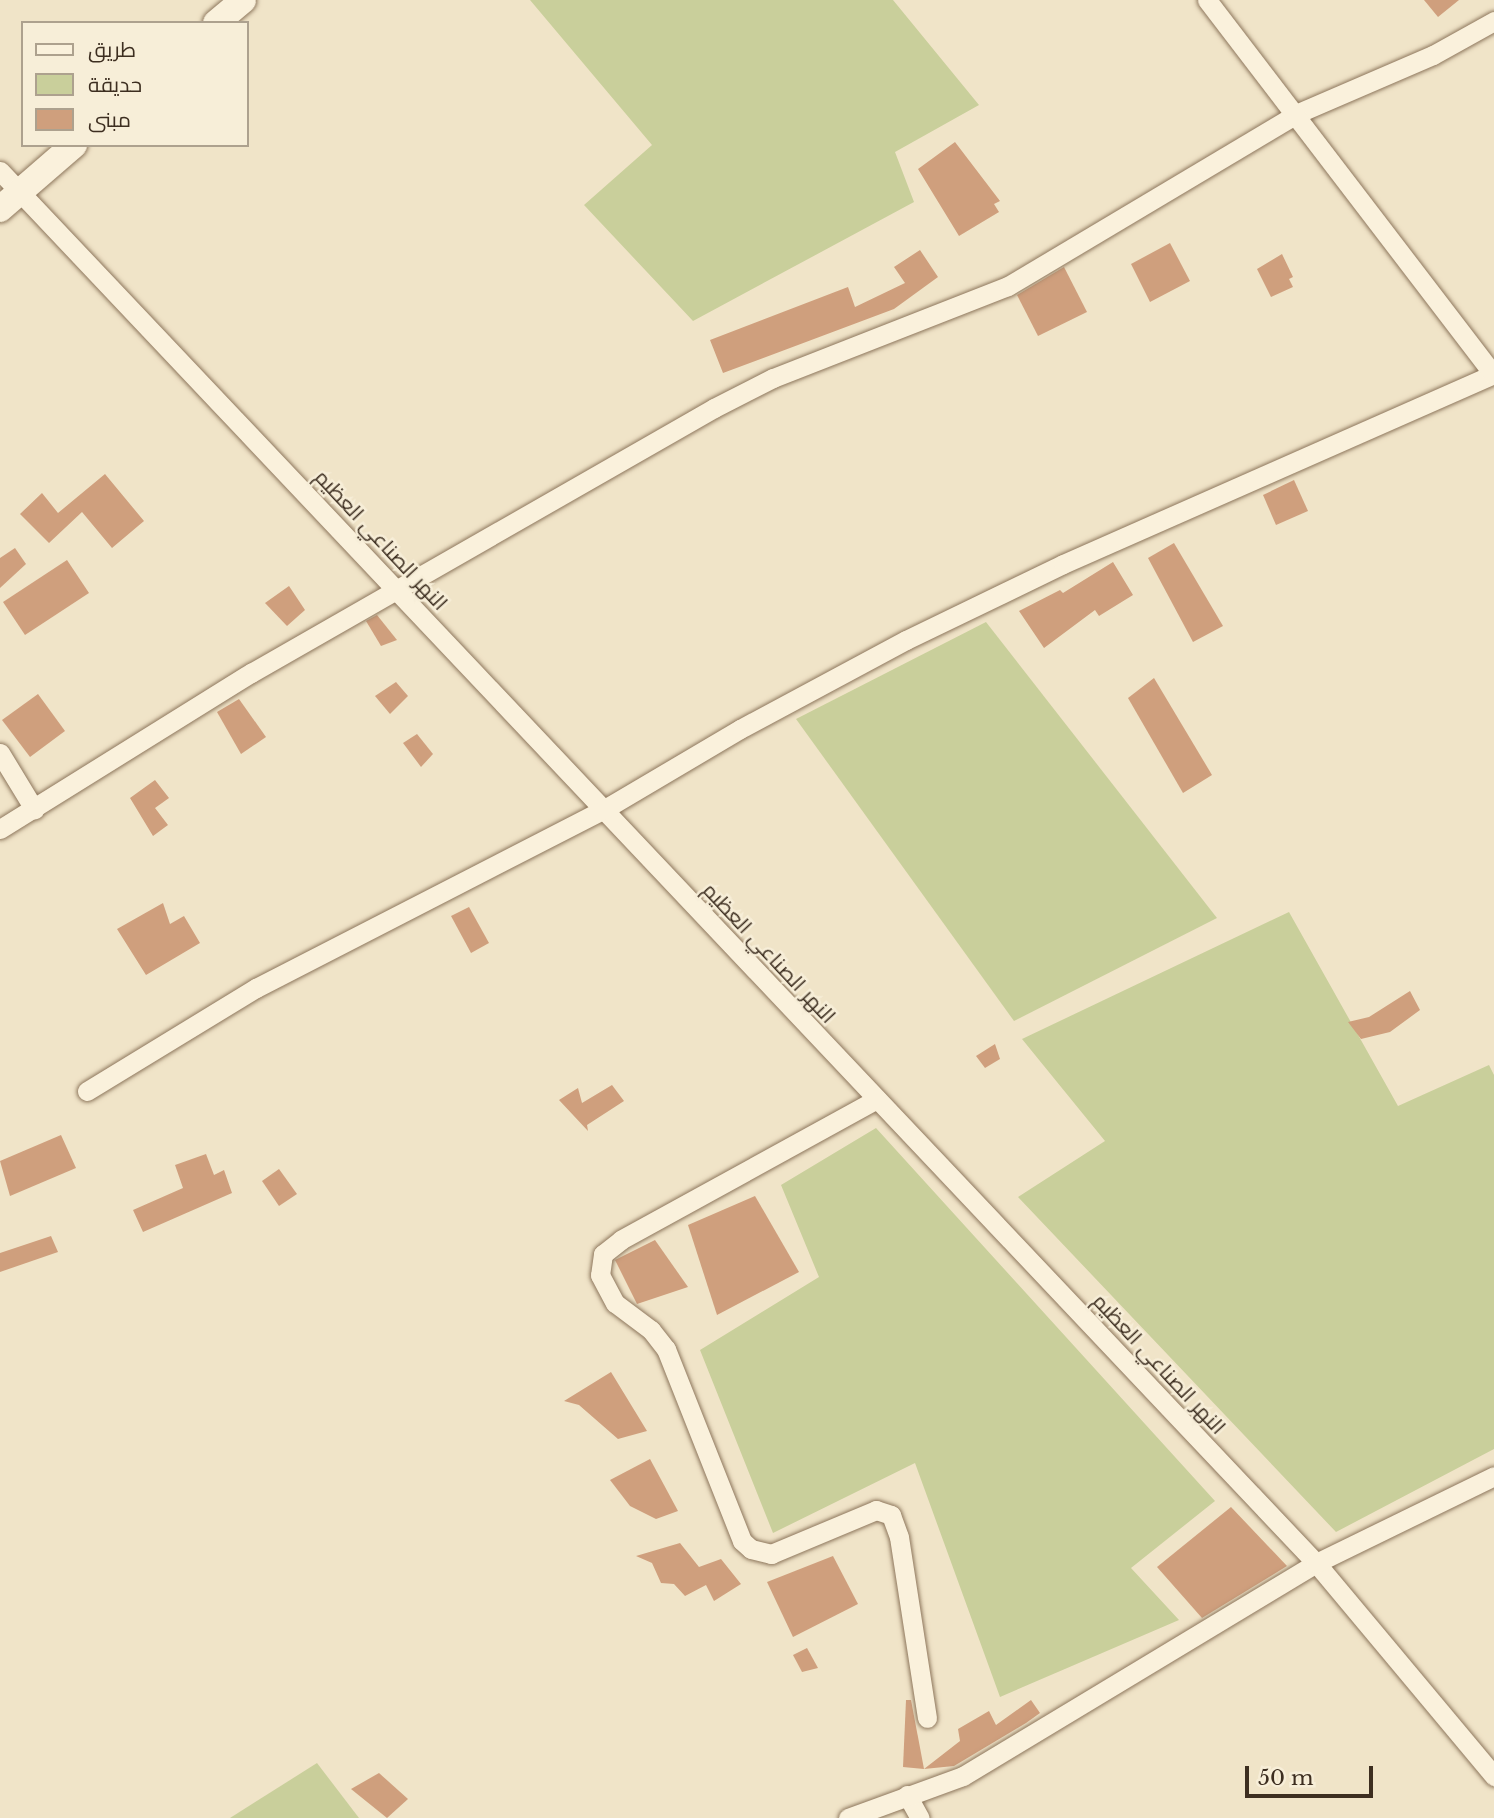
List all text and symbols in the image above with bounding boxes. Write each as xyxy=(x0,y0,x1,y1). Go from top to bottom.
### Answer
legend xyxy=(21,21,248,147)
text: طريق xyxy=(88,37,136,63)
text: حديقة xyxy=(88,72,142,98)
text: مبنى xyxy=(88,107,131,133)
street label: النهر الصناعي العظيم xyxy=(309,464,453,616)
street label: النهر الصناعي العظيم xyxy=(697,877,841,1029)
street label: النهر الصناعي العظيم xyxy=(1087,1288,1231,1440)
scale bar xyxy=(1249,1752,1377,1796)
text: 50 m xyxy=(1258,1765,1313,1791)

